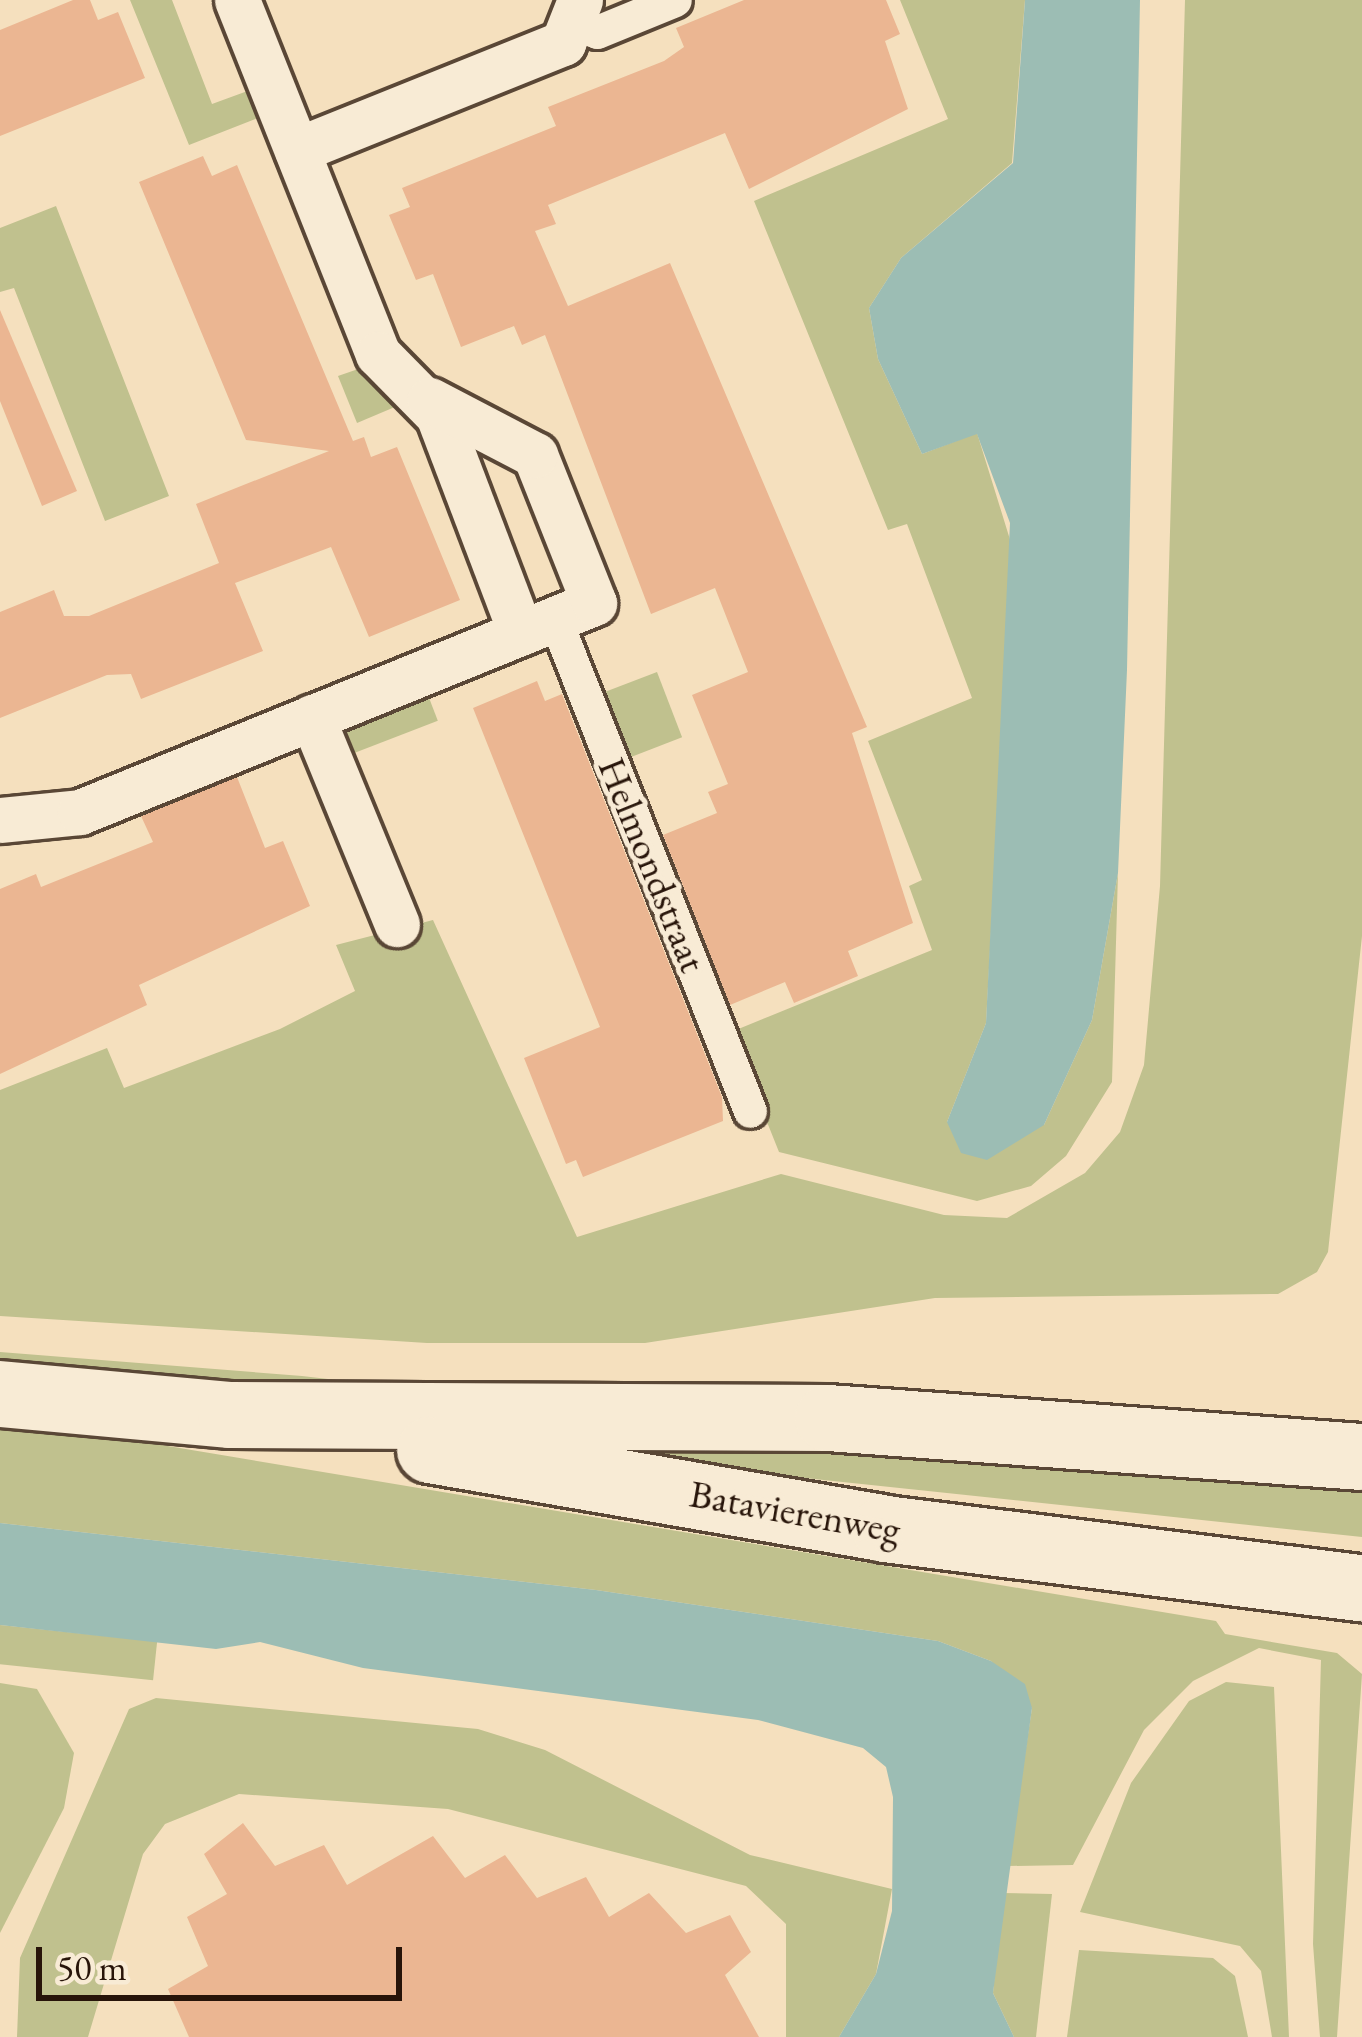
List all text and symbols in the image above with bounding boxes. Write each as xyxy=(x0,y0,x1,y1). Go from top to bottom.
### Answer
street label: Helmondstraat xyxy=(588,751,716,979)
street label: Batavierenweg xyxy=(686,1470,904,1554)
scale bar xyxy=(42,1923,408,1997)
text: 50 m xyxy=(57,1944,127,1991)

